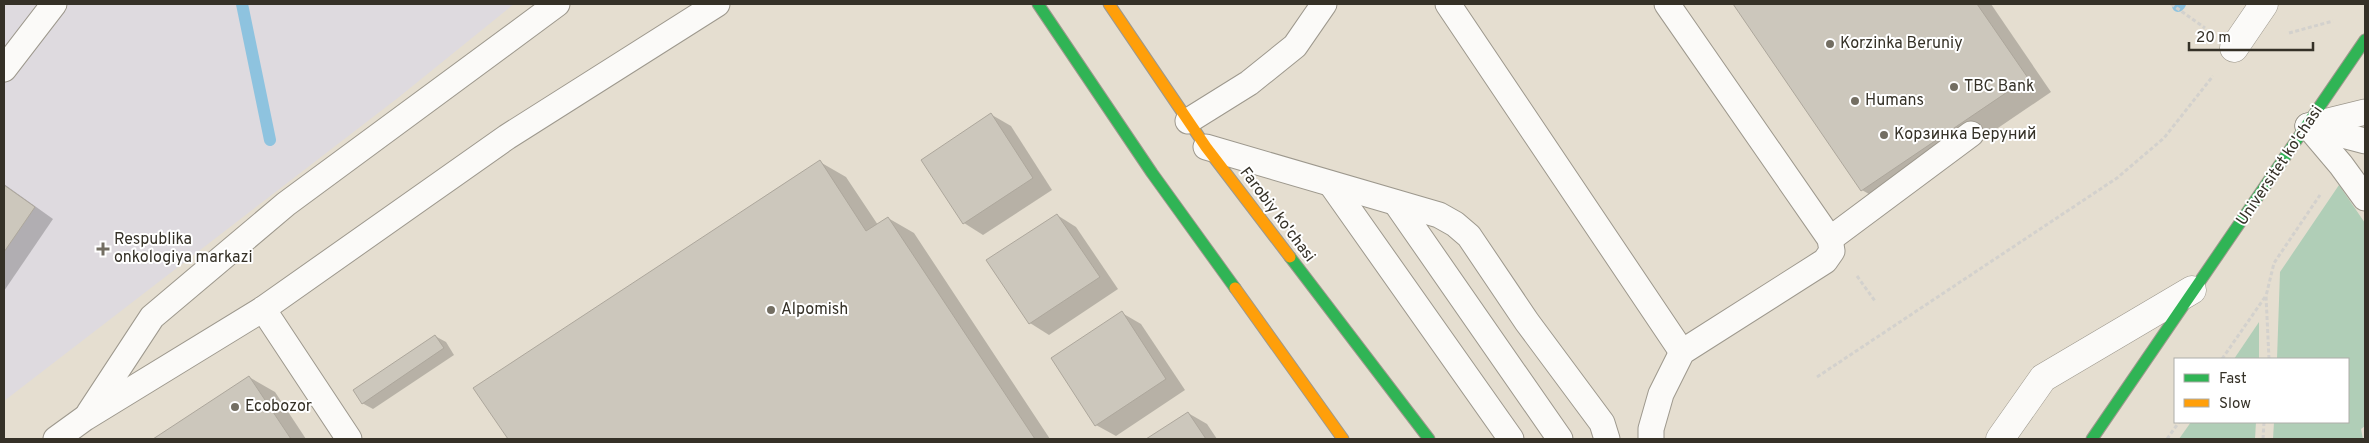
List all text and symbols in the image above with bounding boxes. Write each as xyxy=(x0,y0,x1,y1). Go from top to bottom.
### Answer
scale bar xyxy=(2189,20,2313,52)
text: 20 m xyxy=(2196,29,2231,48)
place label: Korzinka Beruniy xyxy=(1840,34,1963,54)
marker: Korzinka Beruniy xyxy=(1824,38,1836,50)
place label: TBC Bank xyxy=(1964,77,2035,97)
marker: TBC Bank xyxy=(1948,81,1960,93)
place label: Humans xyxy=(1865,91,1924,111)
marker: Humans xyxy=(1849,95,1861,107)
street label: Universitet ko'chasi xyxy=(2233,102,2327,230)
place label: Корзинка Беруний xyxy=(1894,125,2036,145)
marker: Корзинка Беруний xyxy=(1878,129,1890,141)
street label: Farobiy ko'chasi xyxy=(1235,164,1319,266)
place label: Respublika onkologiya markazi xyxy=(114,230,253,268)
marker: Respublika onkologiya markazi xyxy=(96,242,110,256)
place label: Alpomish xyxy=(781,300,848,320)
marker: Alpomish xyxy=(765,304,777,316)
legend xyxy=(2174,358,2349,423)
text: Fast xyxy=(2219,370,2247,389)
text: Slow xyxy=(2219,395,2251,414)
place label: Ecobozor xyxy=(245,397,312,417)
marker: Ecobozor xyxy=(229,401,241,413)

